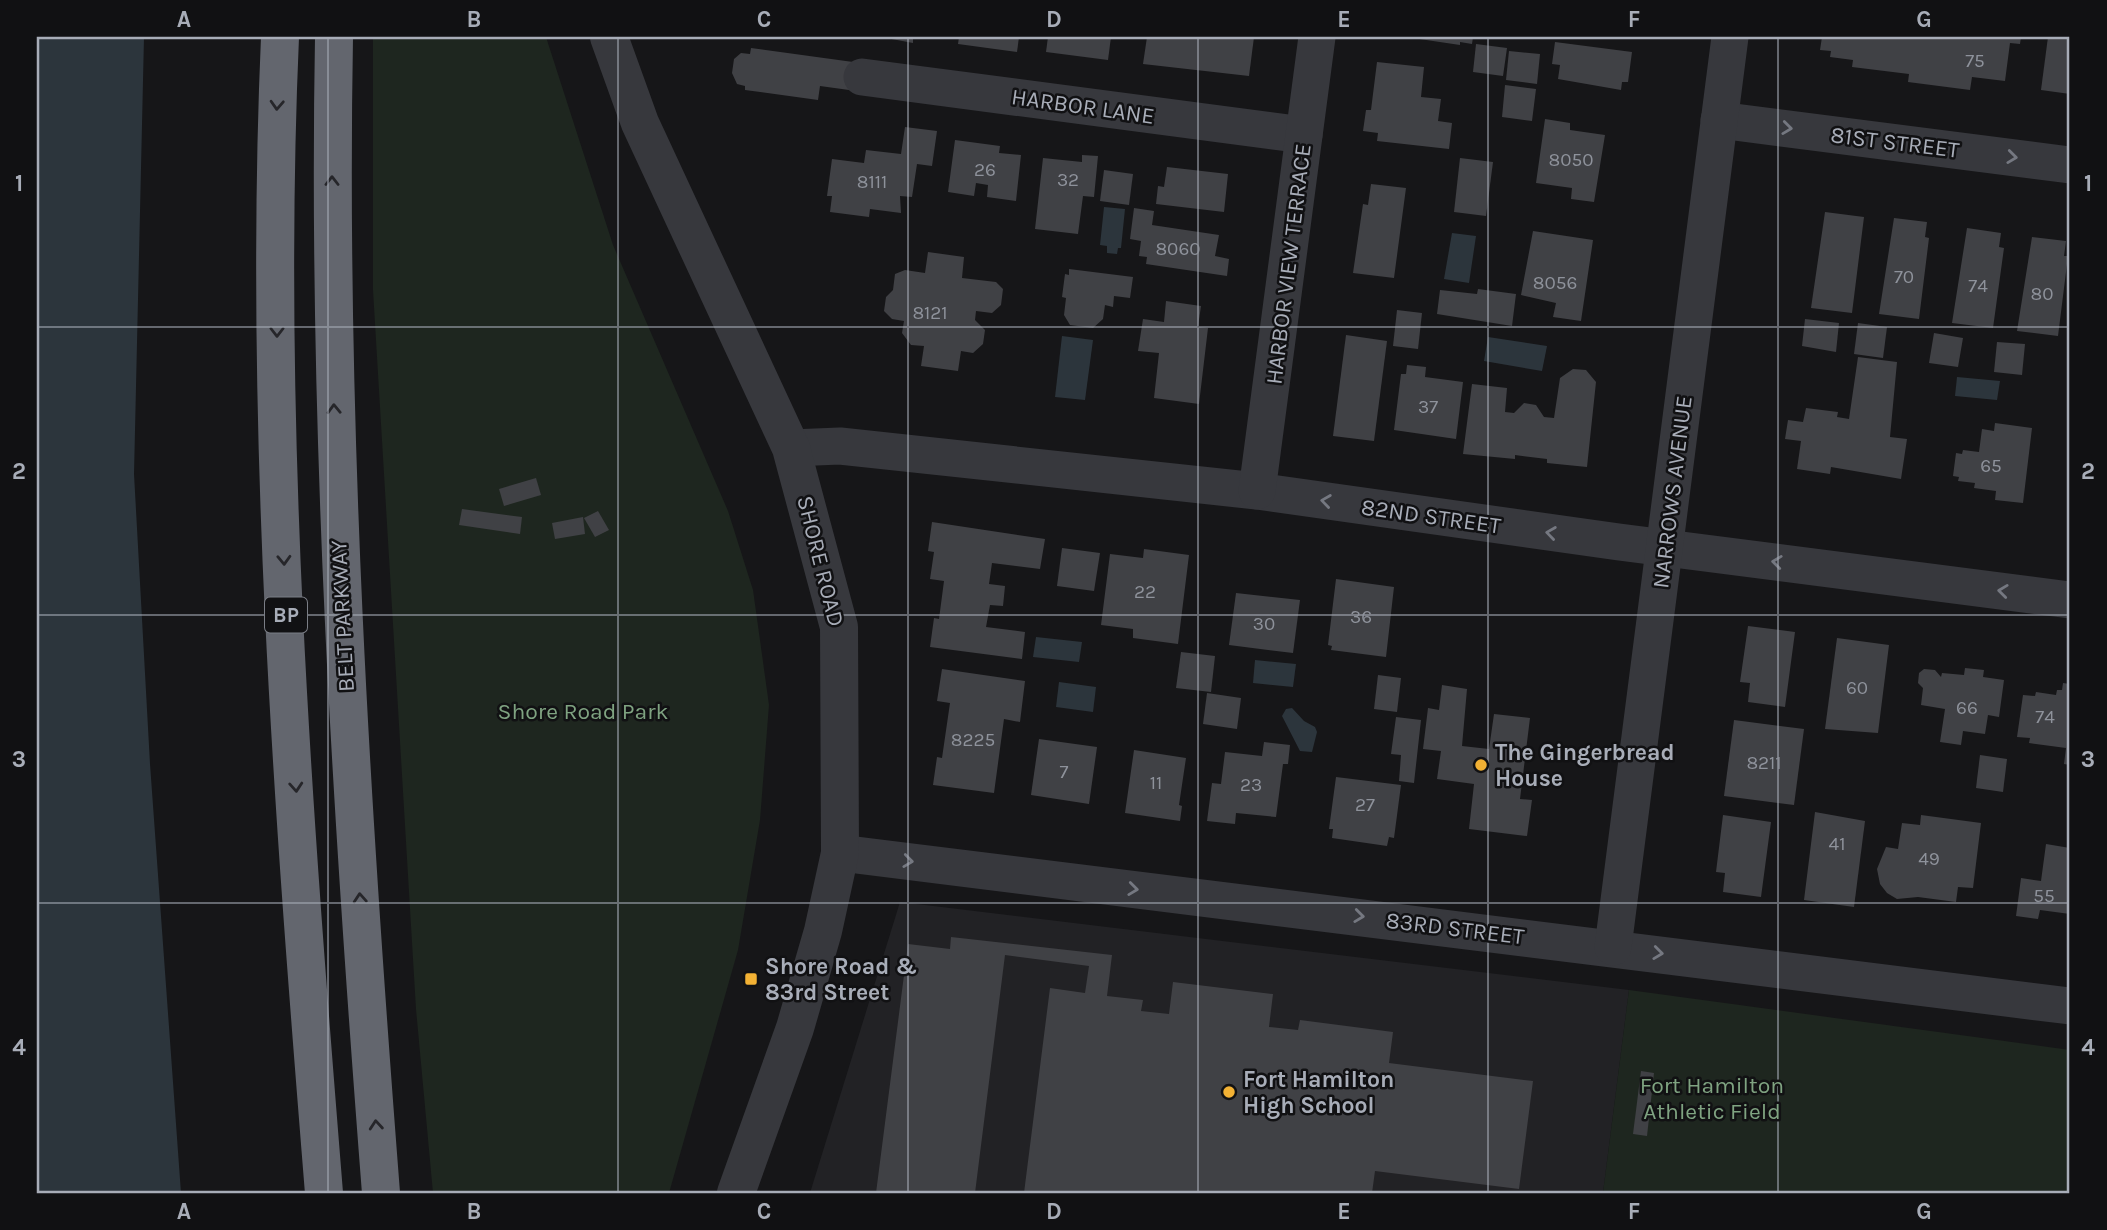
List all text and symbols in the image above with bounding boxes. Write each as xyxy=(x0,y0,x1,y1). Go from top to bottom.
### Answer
text: A xyxy=(177,6,191,33)
text: B xyxy=(467,6,481,33)
text: C xyxy=(757,6,771,33)
text: D xyxy=(1046,6,1062,33)
text: E xyxy=(1337,6,1351,33)
text: F xyxy=(1628,6,1640,33)
text: G xyxy=(1916,6,1932,33)
house number: 75 xyxy=(1965,50,1985,72)
street label: HARBOR LANE xyxy=(1010,83,1156,130)
one-way arrow xyxy=(269,100,284,111)
one-way arrow xyxy=(1781,121,1793,136)
street label: 81ST STREET xyxy=(1829,121,1961,164)
street label: HARBOR VIEW TERRACE xyxy=(1260,142,1317,386)
house number: 8050 xyxy=(1549,149,1593,171)
one-way arrow xyxy=(2006,150,2018,165)
house number: 26 xyxy=(974,159,996,181)
house number: 32 xyxy=(1057,169,1079,191)
text: 1 xyxy=(15,170,23,197)
text: 1 xyxy=(2084,170,2092,197)
house number: 8111 xyxy=(857,171,887,193)
one-way arrow xyxy=(324,175,340,186)
house number: 8060 xyxy=(1155,238,1201,260)
house number: 70 xyxy=(1894,266,1914,288)
house number: 8056 xyxy=(1533,272,1577,294)
house number: 74 xyxy=(1968,275,1988,297)
house number: 80 xyxy=(2031,283,2053,305)
house number: 8121 xyxy=(912,302,948,324)
one-way arrow xyxy=(269,327,284,338)
street label: NARROWS AVENUE xyxy=(1647,394,1698,590)
house number: 37 xyxy=(1418,396,1438,418)
one-way arrow xyxy=(326,403,342,413)
house number: 65 xyxy=(1980,455,2002,477)
text: 2 xyxy=(12,458,26,485)
text: 2 xyxy=(2081,458,2095,485)
street label: SHORE ROAD xyxy=(791,493,850,629)
street label: 82ND STREET xyxy=(1359,493,1503,540)
one-way arrow xyxy=(1320,494,1332,509)
one-way arrow xyxy=(1545,525,1557,540)
street label: BELT PARKWAY xyxy=(325,539,360,693)
one-way arrow xyxy=(276,555,291,566)
one-way arrow xyxy=(1771,555,1783,570)
house number: 22 xyxy=(1134,581,1156,603)
one-way arrow xyxy=(1997,584,2008,599)
road number: BP xyxy=(265,598,307,632)
house number: 36 xyxy=(1350,606,1372,628)
house number: 30 xyxy=(1253,613,1275,635)
house number: 60 xyxy=(1846,677,1868,699)
house number: 66 xyxy=(1956,697,1978,719)
park label: Shore Road Park xyxy=(497,698,669,725)
house number: 74 xyxy=(2035,706,2055,728)
house number: 8225 xyxy=(951,729,995,751)
place label: The Gingerbread House xyxy=(1495,739,1675,792)
text: 3 xyxy=(12,746,26,773)
text: 3 xyxy=(2081,746,2095,773)
house number: 8211 xyxy=(1746,752,1782,774)
marker: The Gingerbread House xyxy=(1473,757,1489,773)
house number: 7 xyxy=(1060,761,1069,783)
house number: 11 xyxy=(1150,772,1162,794)
house number: 23 xyxy=(1240,774,1262,796)
one-way arrow xyxy=(288,782,303,793)
house number: 27 xyxy=(1355,794,1375,816)
house number: 41 xyxy=(1829,833,1845,855)
house number: 49 xyxy=(1918,848,1940,870)
one-way arrow xyxy=(902,854,913,869)
one-way arrow xyxy=(1128,881,1139,896)
house number: 55 xyxy=(2033,885,2055,907)
one-way arrow xyxy=(352,893,367,904)
street label: 83RD STREET xyxy=(1384,907,1526,950)
one-way arrow xyxy=(1353,909,1365,924)
one-way arrow xyxy=(1652,945,1664,960)
place label: Shore Road & 83rd Street xyxy=(765,953,917,1006)
marker: Shore Road & 83rd Street xyxy=(743,971,759,987)
text: 4 xyxy=(12,1034,26,1061)
text: 4 xyxy=(2081,1034,2095,1061)
place label: Fort Hamilton High School xyxy=(1243,1066,1394,1119)
park label: Fort Hamilton Athletic Field xyxy=(1640,1072,1784,1125)
marker: Fort Hamilton High School xyxy=(1221,1084,1237,1100)
one-way arrow xyxy=(369,1119,384,1130)
text: A xyxy=(177,1198,191,1225)
text: B xyxy=(467,1198,481,1225)
text: C xyxy=(757,1198,771,1225)
text: D xyxy=(1046,1198,1062,1225)
text: E xyxy=(1337,1198,1351,1225)
text: F xyxy=(1628,1198,1640,1225)
text: G xyxy=(1916,1198,1932,1225)

